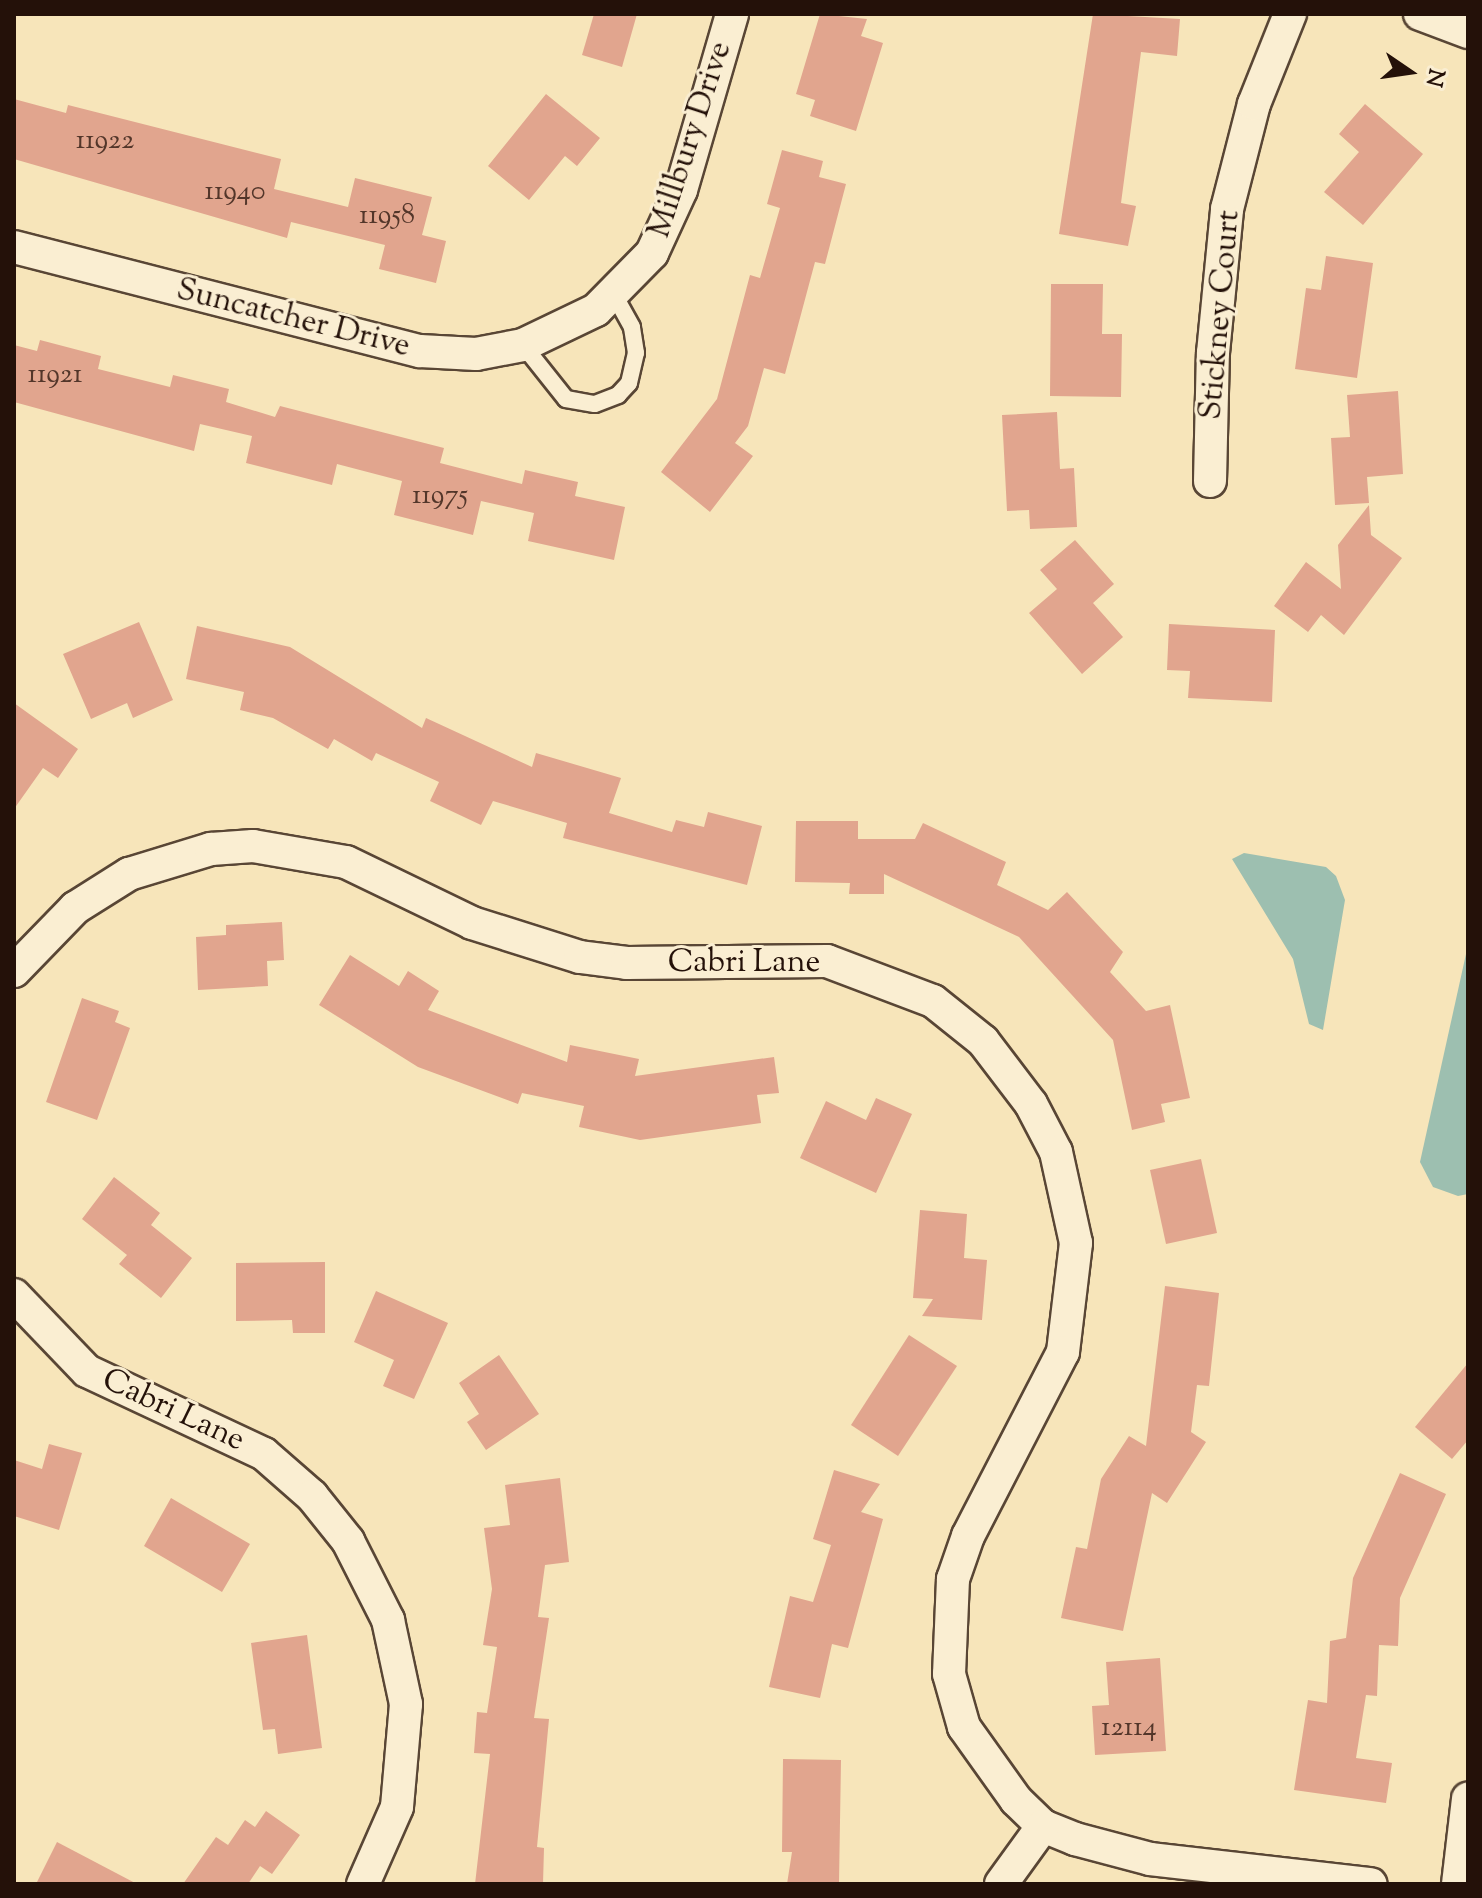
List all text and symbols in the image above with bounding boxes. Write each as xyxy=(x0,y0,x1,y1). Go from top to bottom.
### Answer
north arrow xyxy=(1370,32,1450,112)
street label: Millbury Drive xyxy=(641,37,741,243)
text: N xyxy=(1416,65,1451,90)
house number: 11922 xyxy=(76,124,134,158)
house number: 11940 xyxy=(204,175,266,209)
house number: 11958 xyxy=(359,199,415,233)
street label: Stickney Court xyxy=(1193,209,1249,421)
street label: Suncatcher Drive xyxy=(172,271,414,367)
house number: 11921 xyxy=(28,358,82,392)
house number: 11975 xyxy=(412,479,468,513)
street label: Cabri Lane xyxy=(668,944,820,982)
street label: Cabri Lane xyxy=(96,1361,250,1461)
house number: 12114 xyxy=(1101,1711,1157,1745)

